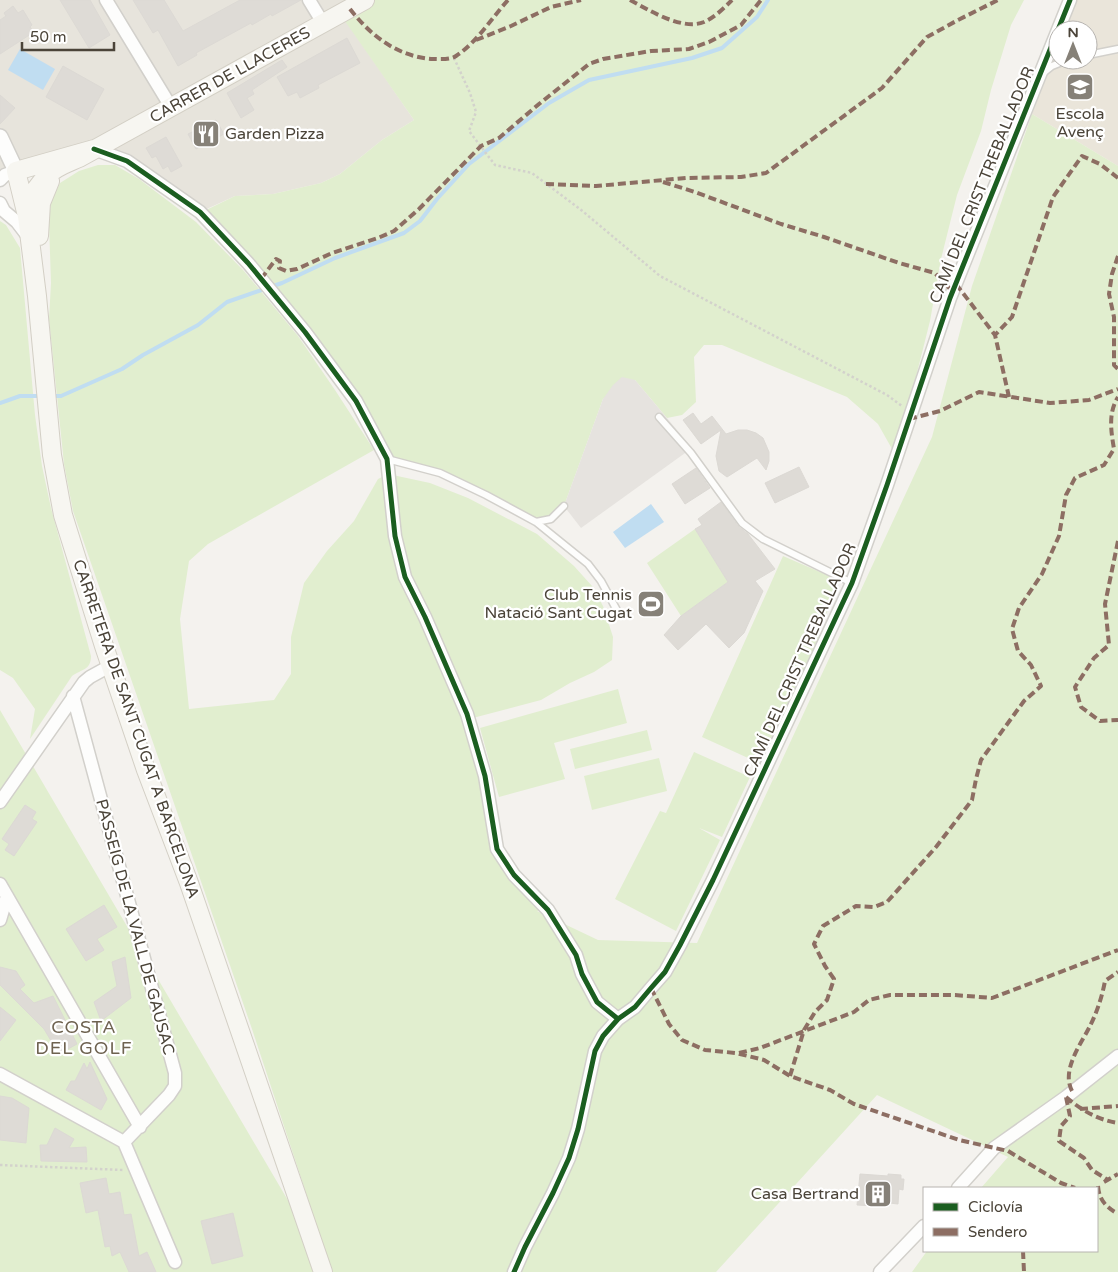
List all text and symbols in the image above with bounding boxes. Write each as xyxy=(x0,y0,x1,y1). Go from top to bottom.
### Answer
scale bar xyxy=(22,20,115,52)
north arrow xyxy=(1048,20,1098,70)
street label: CARRER DE LLACERES xyxy=(146,22,314,128)
text: N xyxy=(1067,24,1079,41)
text: 50 m xyxy=(30,28,67,46)
street label: CAMÍ DEL CRIST TREBALLADOR xyxy=(925,64,1039,306)
school or university icon: Escola Avenç xyxy=(1065,72,1095,102)
place label: Escola Avenç xyxy=(1056,104,1104,142)
restaurant icon: Garden Pizza xyxy=(191,119,221,149)
place label: Garden Pizza xyxy=(225,124,325,144)
street label: CAMÍ DEL CRIST TREBALLADOR xyxy=(739,540,861,780)
street label: CARRETERA DE SANT CUGAT A BARCELONA xyxy=(68,557,204,901)
place label: Club Tennis Natació Sant Cugat xyxy=(484,585,632,623)
sports icon: Club Tennis Natació Sant Cugat xyxy=(636,589,666,619)
street label: PASSEIG DE LA VALL DE GAUSAC xyxy=(91,797,179,1057)
district label: COSTA DEL GOLF xyxy=(35,1016,133,1059)
building icon: Casa Bertrand xyxy=(863,1179,893,1209)
place label: Casa Bertrand xyxy=(751,1184,859,1204)
legend xyxy=(923,1187,1098,1252)
text: Ciclovía xyxy=(968,1198,1023,1216)
text: Sendero xyxy=(968,1223,1027,1241)

